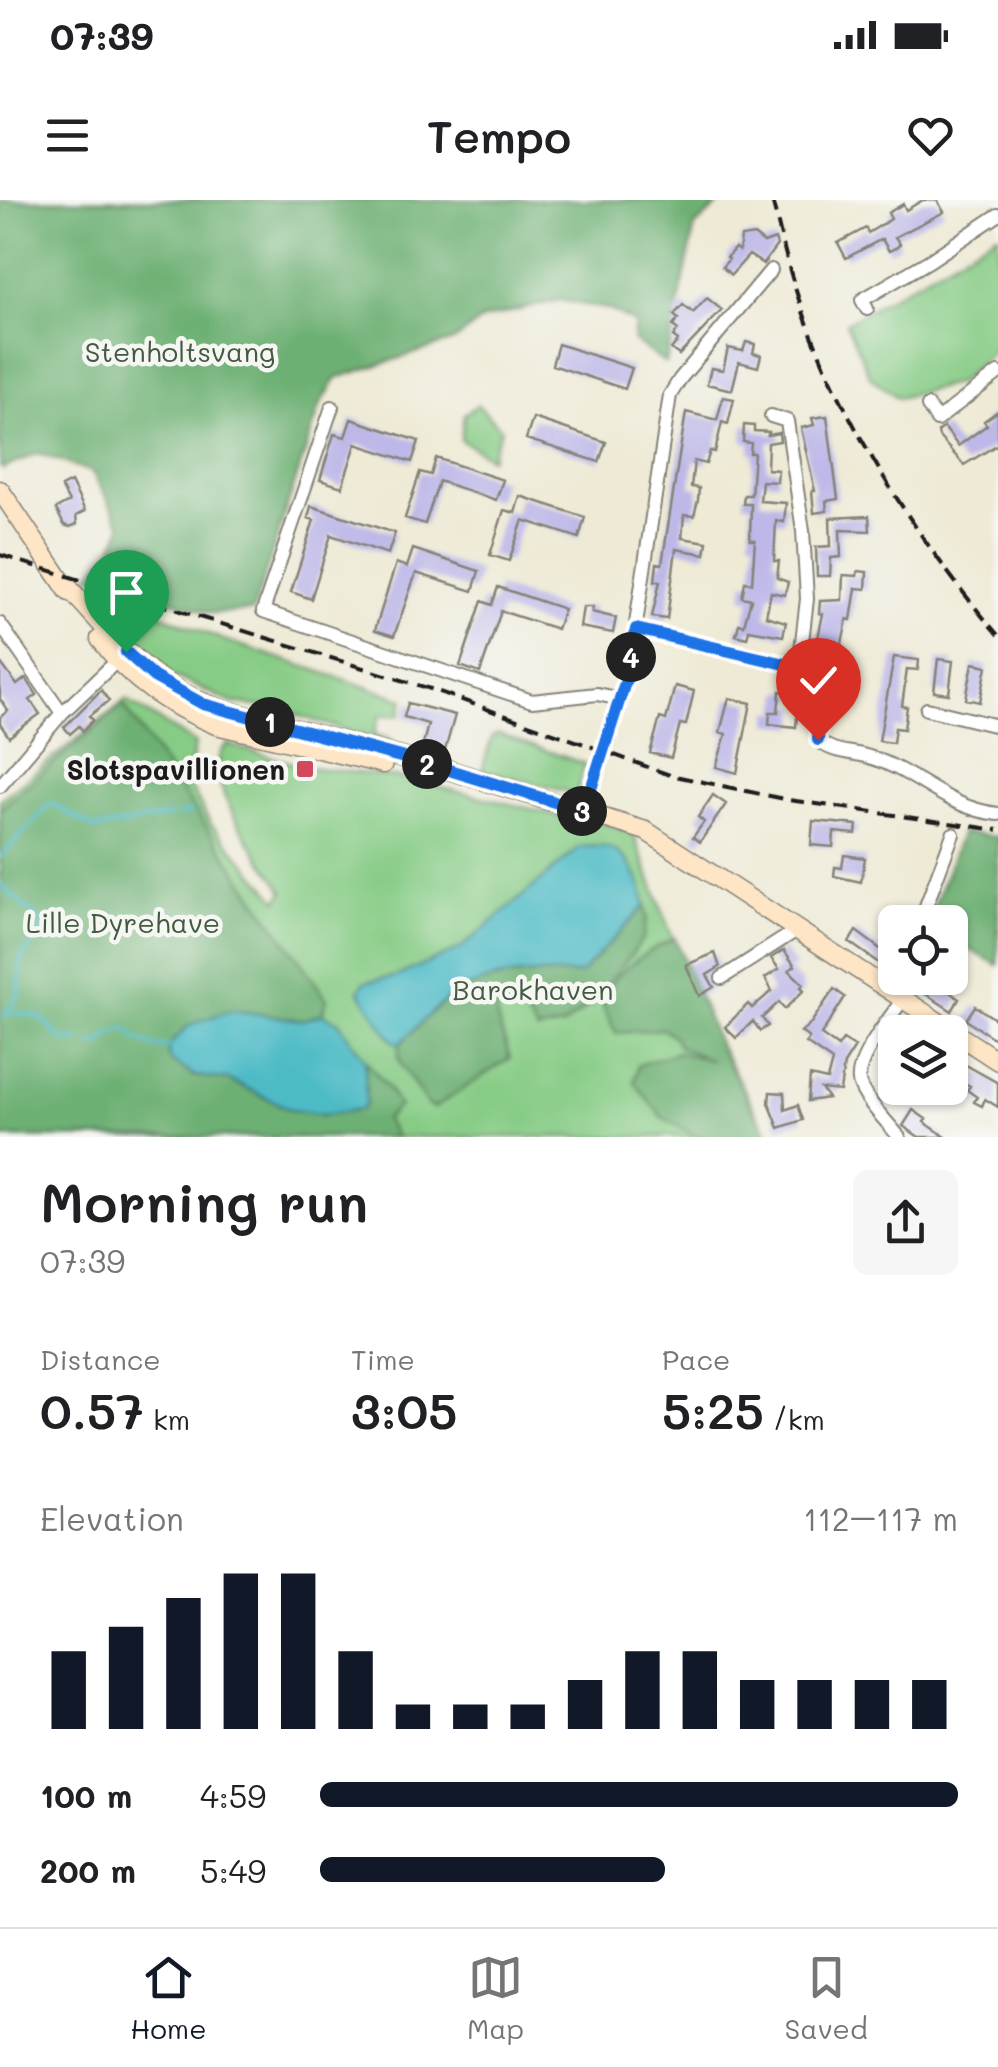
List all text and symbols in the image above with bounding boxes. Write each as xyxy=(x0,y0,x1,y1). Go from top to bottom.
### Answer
text: 07:39 xyxy=(50,10,153,60)
text: Tempo xyxy=(427,106,571,164)
icon: menu xyxy=(40,108,95,163)
icon: heart xyxy=(903,108,958,163)
park label: Stenholtsvang xyxy=(85,333,275,369)
pin xyxy=(84,550,169,653)
icon: arrive xyxy=(99,565,154,620)
pin: 4 xyxy=(606,632,656,682)
pin xyxy=(776,638,861,741)
text: 4 xyxy=(622,639,640,675)
icon: check xyxy=(791,653,846,708)
pin: 1 xyxy=(245,697,295,747)
text: 1 xyxy=(264,704,276,740)
pin: 2 xyxy=(402,739,452,789)
text: 2 xyxy=(419,746,435,782)
place label: Slotspavillionen xyxy=(66,751,285,787)
marker: Slotspavillionen xyxy=(294,758,316,780)
pin: 3 xyxy=(557,786,607,836)
text: 3 xyxy=(574,793,590,829)
park label: Lille Dyrehave xyxy=(26,904,220,940)
map controls xyxy=(878,905,968,1105)
button: locate xyxy=(878,905,968,995)
park label: Barokhaven xyxy=(452,971,614,1007)
button: layers xyxy=(878,1015,968,1105)
text: Morning run xyxy=(40,1165,368,1237)
button: share xyxy=(853,1170,958,1275)
text: 07:39 xyxy=(40,1239,125,1281)
text: Distance xyxy=(40,1341,161,1377)
text: Time xyxy=(351,1341,415,1377)
text: Pace xyxy=(662,1341,730,1377)
text: 0.57 xyxy=(40,1377,144,1443)
text: 3:05 xyxy=(351,1377,457,1443)
text: 5:25 xyxy=(662,1377,764,1443)
text: km xyxy=(144,1401,190,1437)
text: /km xyxy=(764,1401,825,1437)
text: Elevation xyxy=(40,1497,184,1539)
text: 112–117 m xyxy=(803,1497,958,1539)
text: 100 m xyxy=(40,1774,132,1816)
text: 4:59 xyxy=(200,1774,266,1816)
text: 200 m xyxy=(40,1849,136,1891)
text: 5:49 xyxy=(200,1849,266,1891)
tab: Home xyxy=(130,1950,206,2046)
tab: Map xyxy=(467,1950,524,2046)
tab: Saved xyxy=(785,1950,868,2046)

